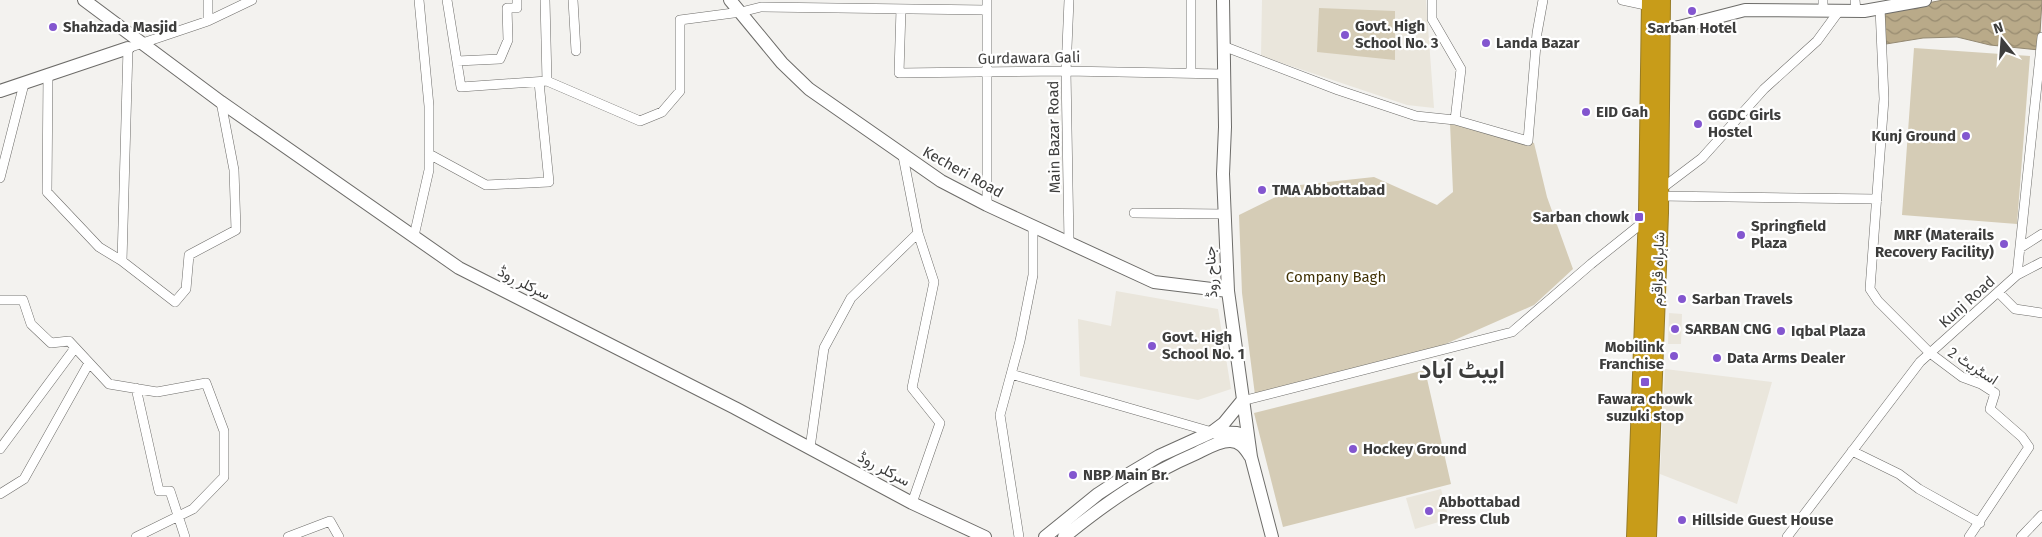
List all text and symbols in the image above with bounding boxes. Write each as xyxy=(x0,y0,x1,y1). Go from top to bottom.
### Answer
marker: Sarban Hotel xyxy=(1686,5,1698,17)
north arrow xyxy=(1977,15,2027,65)
place label: Govt. High School No. 3 xyxy=(1355,17,1439,52)
place label: Shahzada Masjid xyxy=(63,18,177,36)
place label: Sarban Hotel xyxy=(1647,19,1737,37)
text: N xyxy=(1991,19,2005,38)
marker: Shahzada Masjid xyxy=(47,21,59,33)
marker: Govt. High School No. 3 xyxy=(1339,29,1351,41)
place label: Landa Bazar xyxy=(1496,34,1581,52)
marker: Landa Bazar xyxy=(1480,37,1492,49)
street label: Gurdawara Gali xyxy=(977,48,1081,68)
street label: Main Bazar Road xyxy=(1044,80,1064,194)
place label: EID Gah xyxy=(1596,103,1648,121)
marker: EID Gah xyxy=(1580,106,1592,118)
place label: GGDC Girls Hostel xyxy=(1708,106,1781,141)
marker: GGDC Girls Hostel xyxy=(1692,118,1704,130)
place label: Kunj Ground xyxy=(1871,127,1956,145)
marker: Kunj Ground xyxy=(1960,130,1972,142)
street label: Kecheri Road xyxy=(919,142,1007,202)
place label: TMA Abbottabad xyxy=(1272,181,1385,199)
marker: TMA Abbottabad xyxy=(1256,184,1268,196)
place label: Sarban chowk xyxy=(1533,208,1630,226)
marker: Sarban chowk xyxy=(1633,211,1645,223)
place label: Springfield Plaza xyxy=(1751,217,1826,252)
place label: MRF (Materails Recovery Facility) xyxy=(1875,226,1994,261)
marker: Springfield Plaza xyxy=(1735,229,1747,241)
street label: شاہراہ قراقرم xyxy=(1648,231,1669,307)
marker: MRF (Materails Recovery Facility) xyxy=(1998,238,2010,250)
street label: جناح روڈ xyxy=(1201,246,1223,298)
street label: سرکلر روڈ xyxy=(495,262,553,304)
park label: Company Bagh xyxy=(1286,268,1386,286)
street label: Kunj Road xyxy=(1935,272,1999,332)
place label: Sarban Travels xyxy=(1692,290,1793,308)
marker: Sarban Travels xyxy=(1676,293,1688,305)
place label: SARBAN CNG xyxy=(1685,320,1771,338)
place label: Iqbal Plaza xyxy=(1791,322,1866,340)
marker: SARBAN CNG xyxy=(1669,323,1681,335)
marker: Iqbal Plaza xyxy=(1775,325,1787,337)
place label: Govt. High School No. 1 xyxy=(1162,328,1245,363)
place label: Mobilink Franchise xyxy=(1599,338,1665,373)
marker: Govt. High School No. 1 xyxy=(1146,340,1158,352)
street label: اسٹریٹ 2 xyxy=(1945,343,2001,389)
place label: Data Arms Dealer xyxy=(1727,349,1846,367)
marker: Mobilink Franchise xyxy=(1668,350,1680,362)
marker: Data Arms Dealer xyxy=(1711,352,1723,364)
district label: ایبٹ آباد xyxy=(1419,355,1505,385)
marker: Fawara chowk suzuki stop xyxy=(1639,376,1651,388)
place label: Fawara chowk suzuki stop xyxy=(1597,390,1693,425)
place label: Hockey Ground xyxy=(1363,440,1467,458)
marker: Hockey Ground xyxy=(1347,443,1359,455)
street label: سرکلر روڈ xyxy=(855,448,913,490)
place label: NBP Main Br. xyxy=(1083,466,1169,484)
marker: NBP Main Br. xyxy=(1067,469,1079,481)
place label: Abbottabad Press Club xyxy=(1438,493,1520,528)
marker: Abbottabad Press Club xyxy=(1423,505,1435,517)
place label: Hillside Guest House xyxy=(1692,511,1833,529)
marker: Hillside Guest House xyxy=(1676,514,1688,526)

